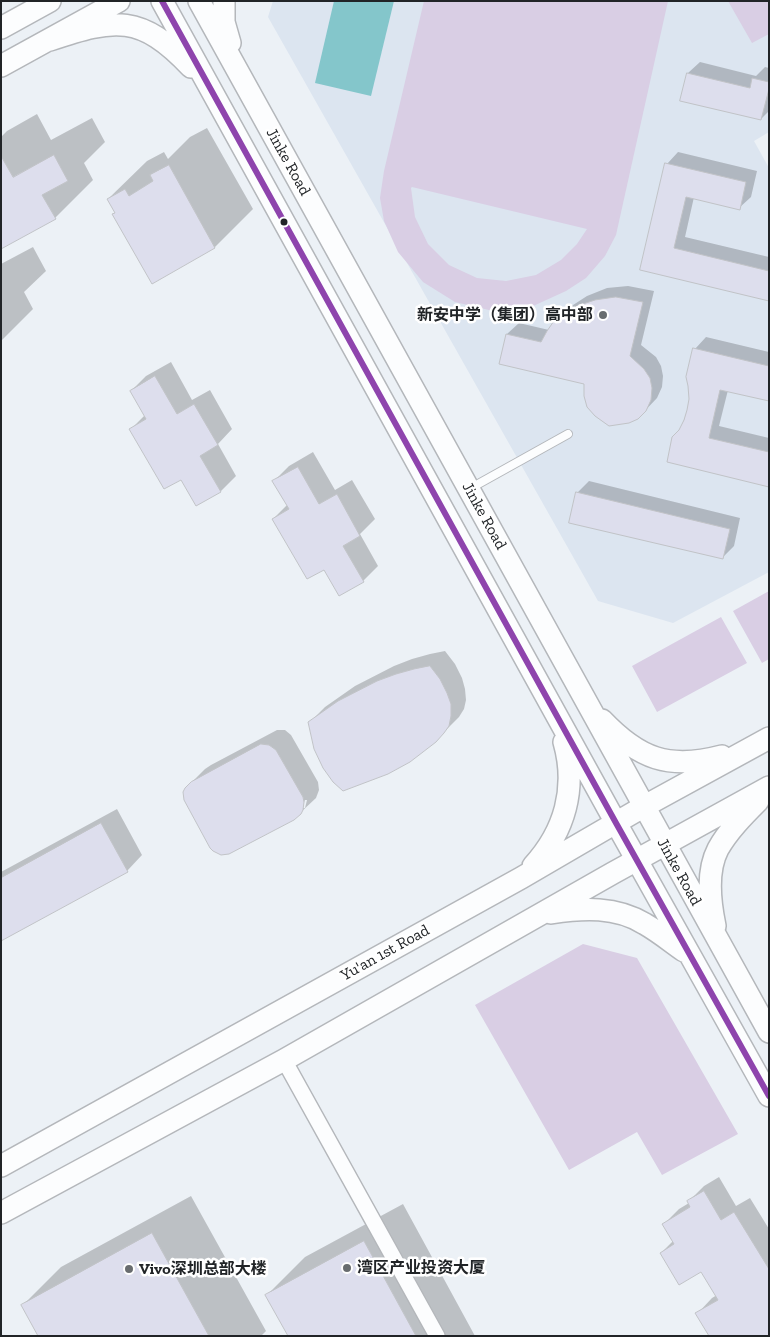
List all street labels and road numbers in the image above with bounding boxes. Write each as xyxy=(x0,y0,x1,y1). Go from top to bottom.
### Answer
street label: Jinke Road xyxy=(262,125,314,199)
street label: Jinke Road xyxy=(458,479,510,553)
street label: Jinke Road xyxy=(653,835,705,909)
street label: Yu'an 1st Road xyxy=(337,921,433,985)

